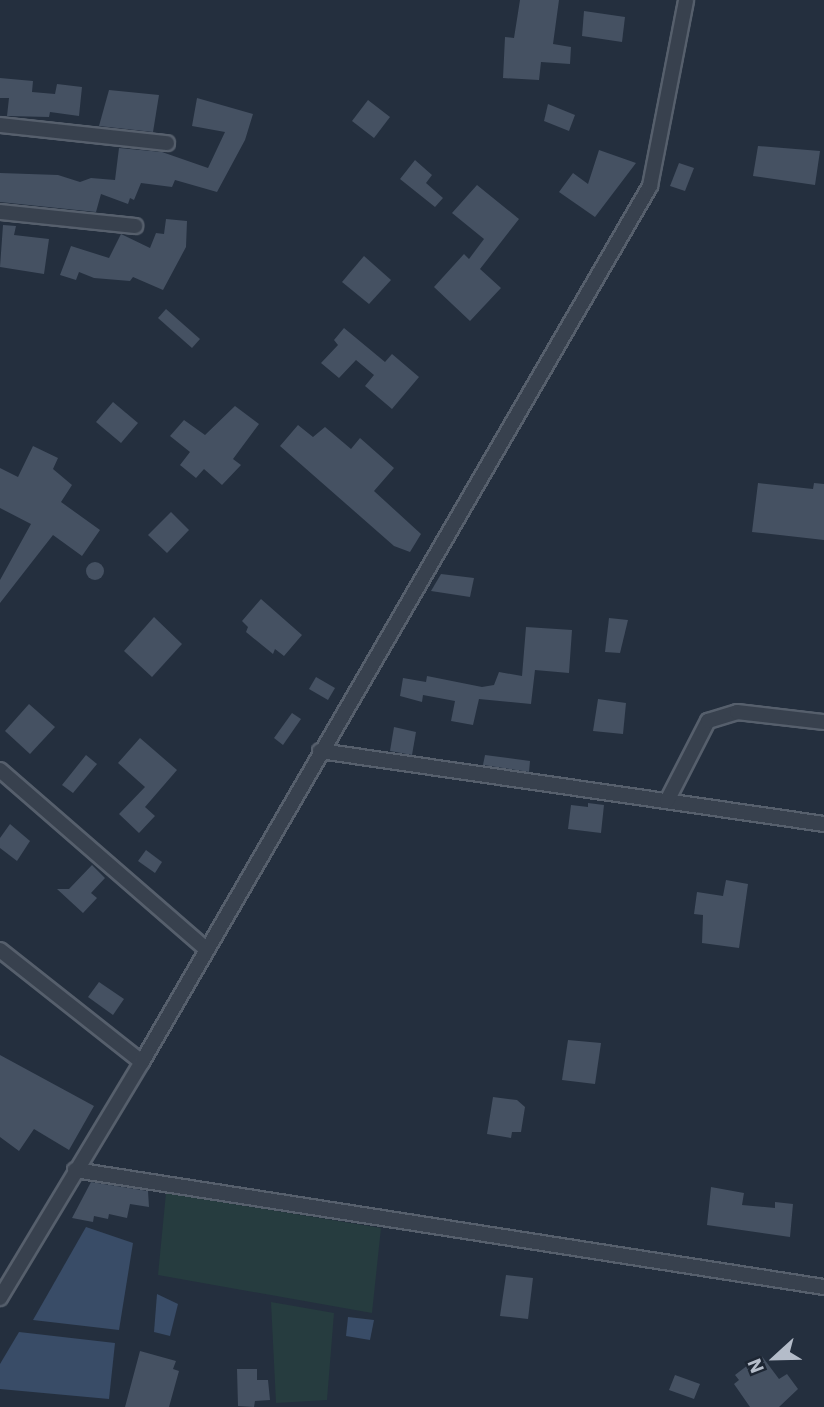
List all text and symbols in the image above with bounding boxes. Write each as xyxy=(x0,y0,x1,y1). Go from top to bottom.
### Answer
north arrow xyxy=(740,1323,810,1393)
text: N xyxy=(742,1355,769,1377)

